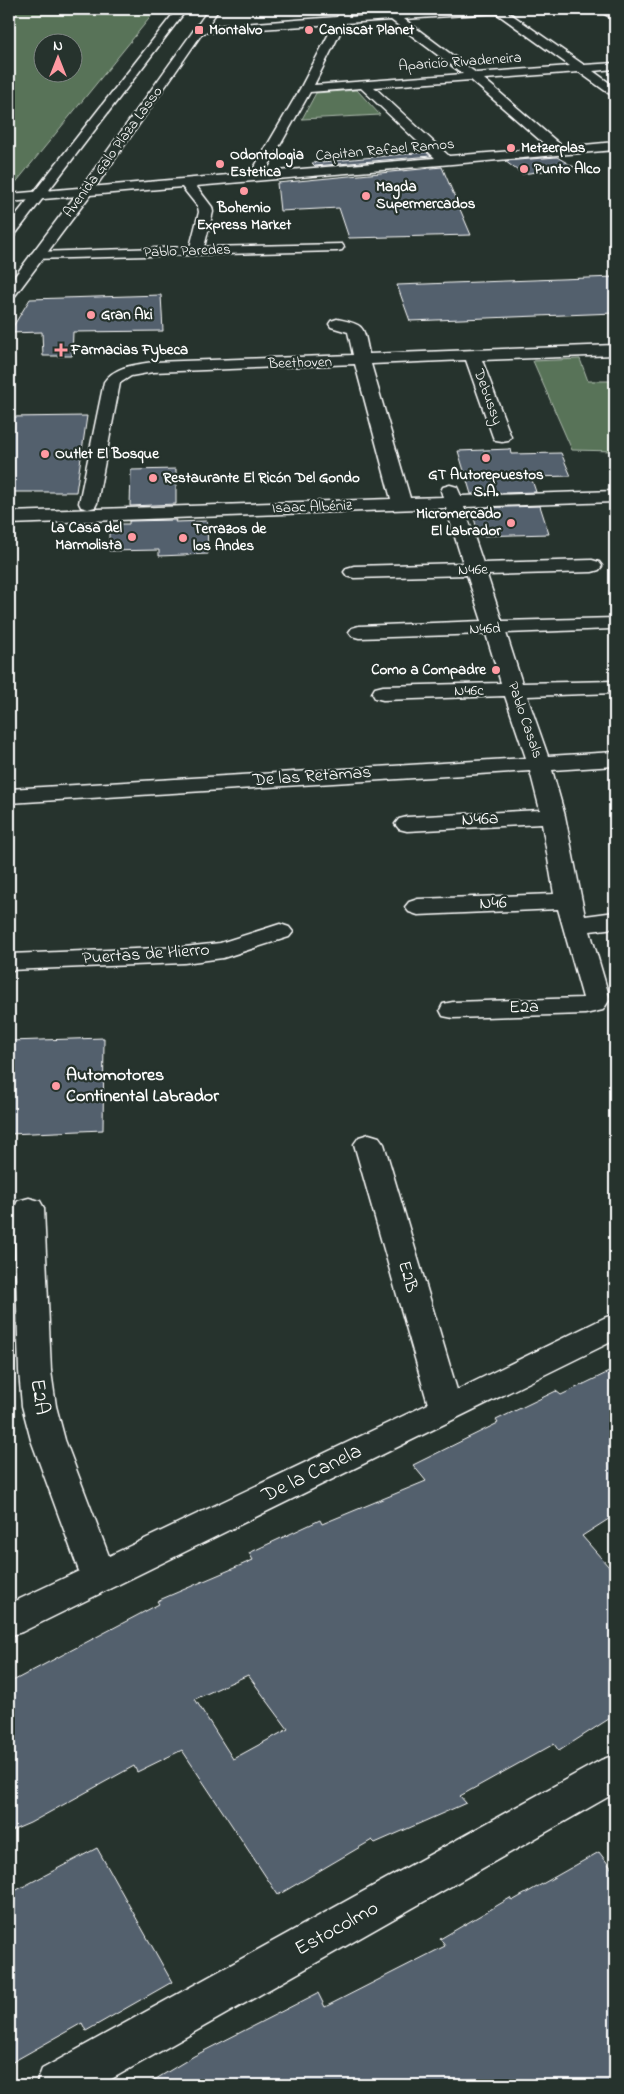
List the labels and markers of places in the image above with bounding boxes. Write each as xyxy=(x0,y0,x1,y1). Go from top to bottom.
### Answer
place label: Montalvo xyxy=(209,19,263,41)
place label: Caniscat Planet xyxy=(319,19,415,41)
marker: Montalvo xyxy=(193,24,205,36)
marker: Caniscat Planet xyxy=(303,24,315,36)
place label: Metzerplas xyxy=(521,137,586,159)
marker: Metzerplas xyxy=(505,142,517,154)
place label: Odontologia Estetica xyxy=(230,144,304,183)
marker: Odontologia Estetica xyxy=(214,158,226,170)
place label: Punto Alco xyxy=(534,158,601,180)
marker: Punto Alco xyxy=(518,163,530,175)
place label: Magda Supermercados xyxy=(376,176,476,215)
marker: Bohemio Express Market xyxy=(238,185,250,197)
marker: Magda Supermercados xyxy=(360,190,372,202)
place label: Bohemio Express Market xyxy=(197,197,292,236)
place label: Gran Aki xyxy=(101,304,153,326)
marker: Gran Aki xyxy=(85,309,97,321)
place label: Farmacias Fybeca xyxy=(70,339,188,363)
marker: Farmacias Fybeca xyxy=(55,344,67,356)
place label: Outlet El Bosque xyxy=(55,443,160,465)
marker: Outlet El Bosque xyxy=(39,448,51,460)
marker: GT Autorepuestos S.A. xyxy=(480,452,492,464)
place label: GT Autorepuestos S.A. xyxy=(428,464,544,503)
place label: Restaurante El Ricón Del Gondo xyxy=(162,467,360,489)
marker: Restaurante El Ricón Del Gondo xyxy=(147,472,159,484)
place label: Micromercado El Labrador xyxy=(416,503,501,542)
place label: La Casa del Marmolista xyxy=(51,517,122,556)
marker: Micromercado El Labrador xyxy=(505,517,517,529)
place label: Terrazos de los Andes xyxy=(193,518,268,557)
marker: La Casa del Marmolista xyxy=(126,531,138,543)
marker: Terrazos de los Andes xyxy=(177,532,189,544)
place label: Como a Compadre xyxy=(371,659,487,681)
marker: Como a Compadre xyxy=(490,664,502,676)
place label: Automotores Continental Labrador xyxy=(66,1063,219,1110)
marker: Automotores Continental Labrador xyxy=(50,1080,62,1092)

